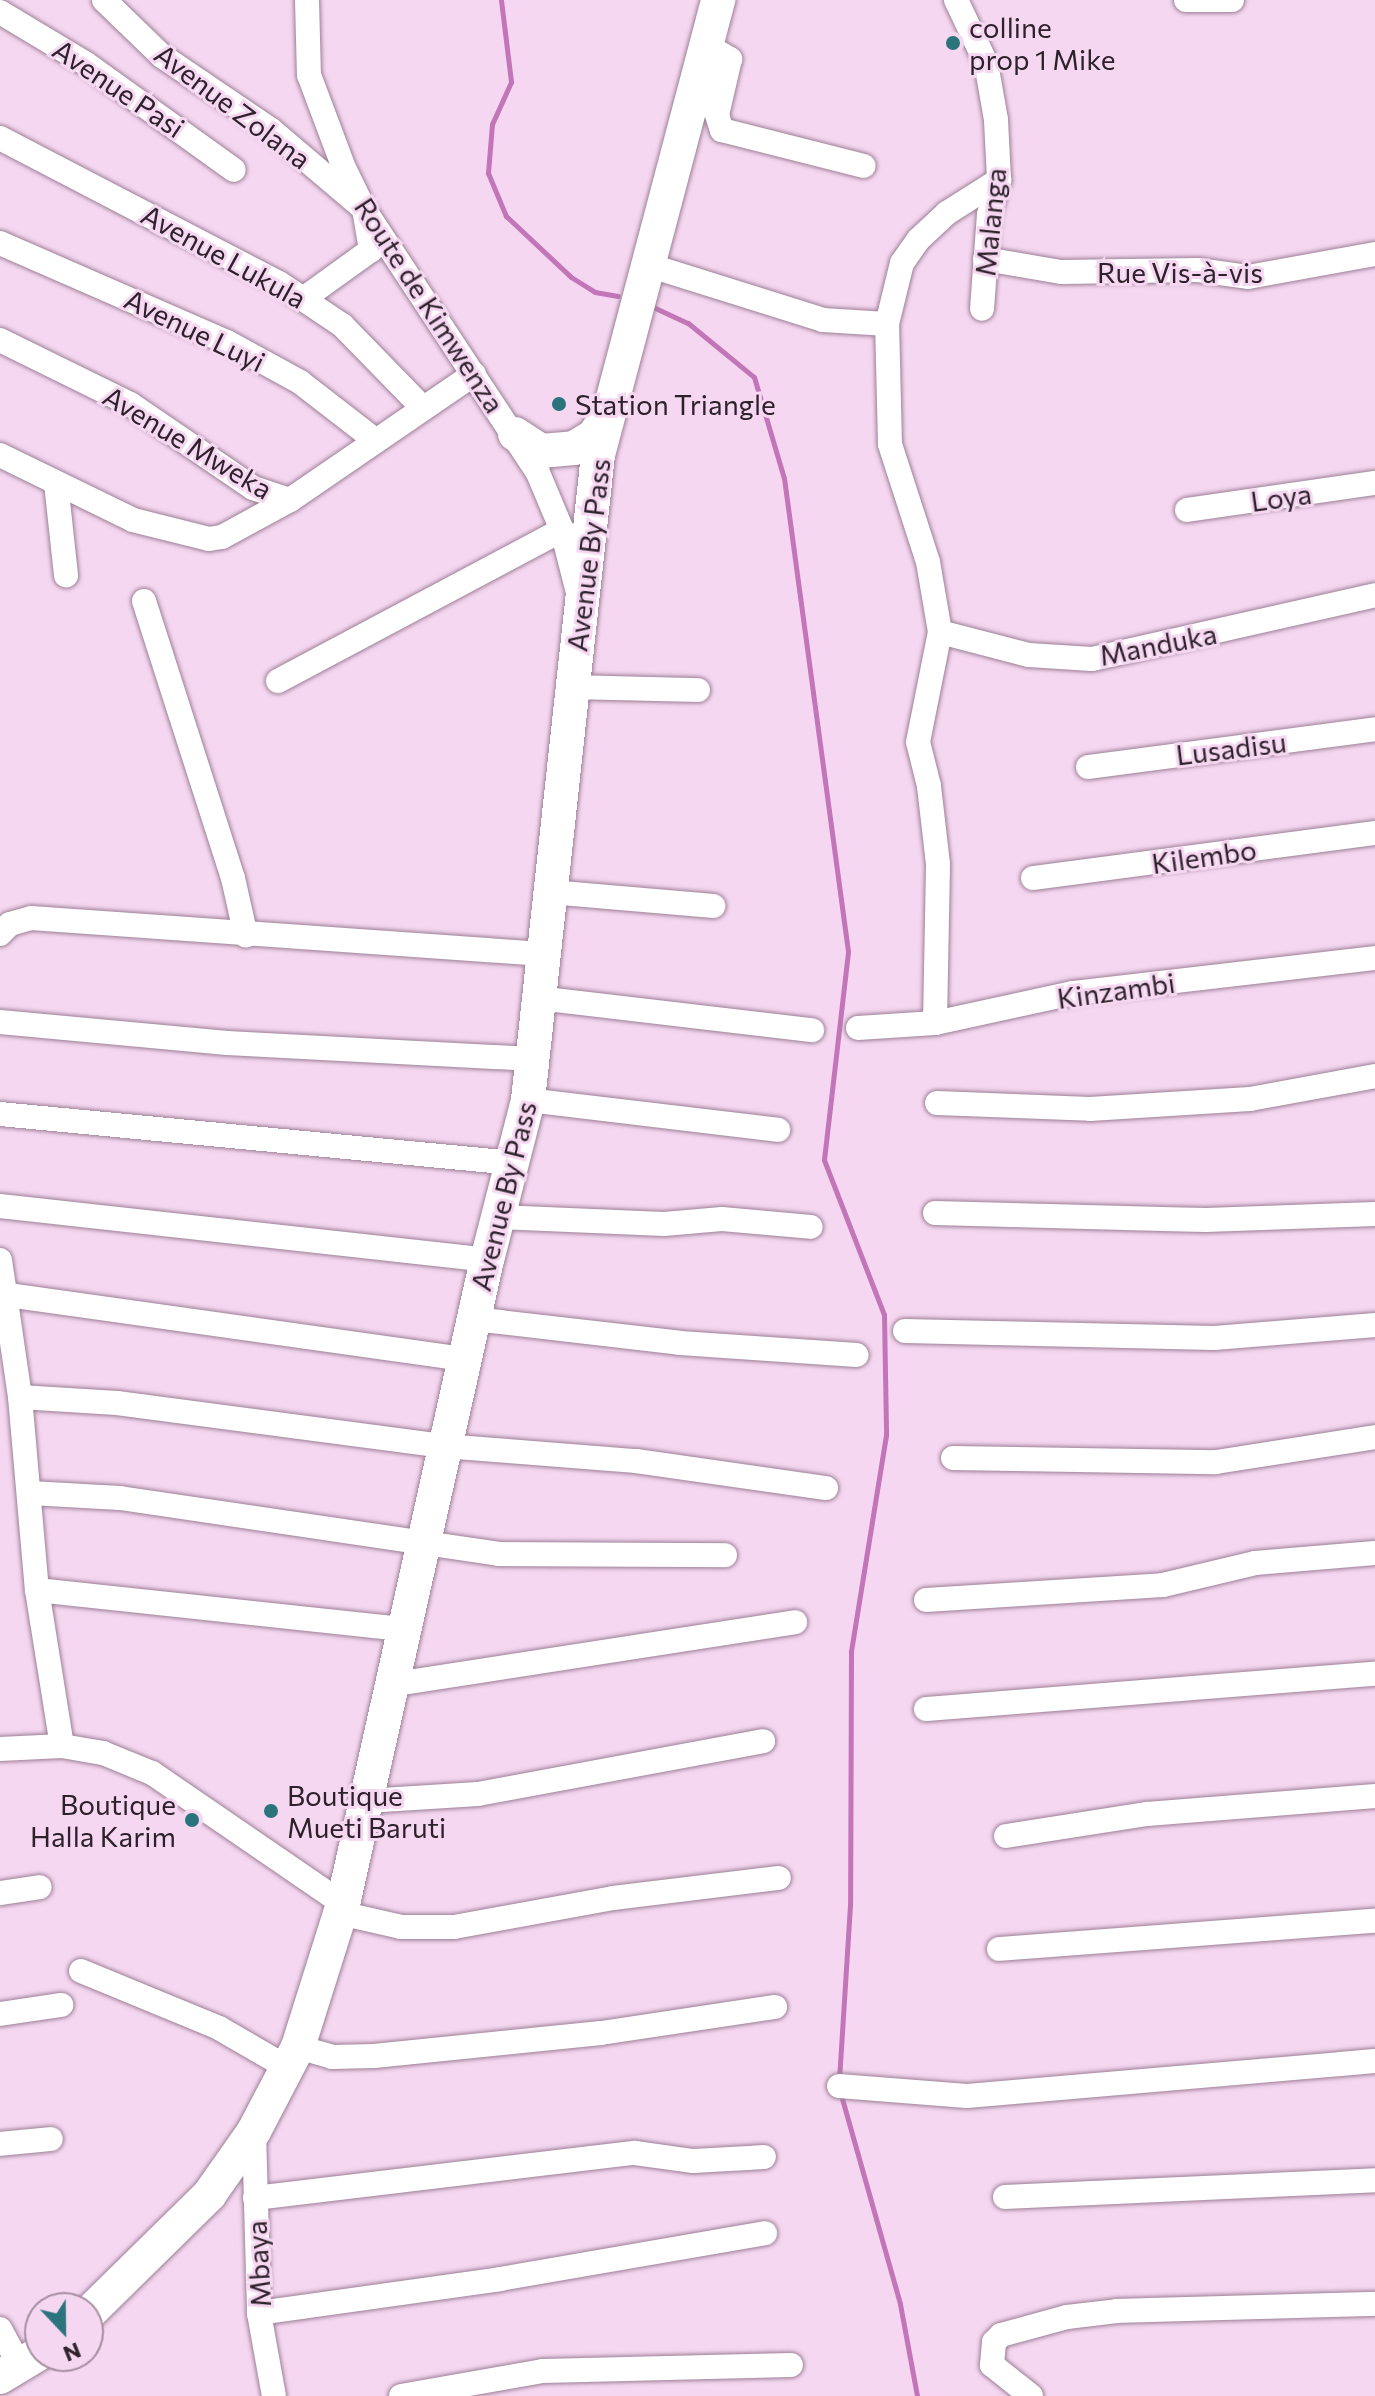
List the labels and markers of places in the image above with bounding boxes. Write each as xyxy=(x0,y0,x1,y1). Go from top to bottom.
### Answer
place label: colline prop 1 Mike xyxy=(969,10,1116,76)
marker: colline prop 1 Mike xyxy=(944,34,962,52)
place label: Station Triangle xyxy=(575,387,776,421)
marker: Station Triangle xyxy=(550,395,568,413)
place label: Boutique Mueti Baruti xyxy=(287,1778,446,1844)
place label: Boutique Halla Karim xyxy=(30,1787,176,1853)
marker: Boutique Mueti Baruti xyxy=(262,1802,280,1820)
marker: Boutique Halla Karim xyxy=(183,1811,201,1829)

